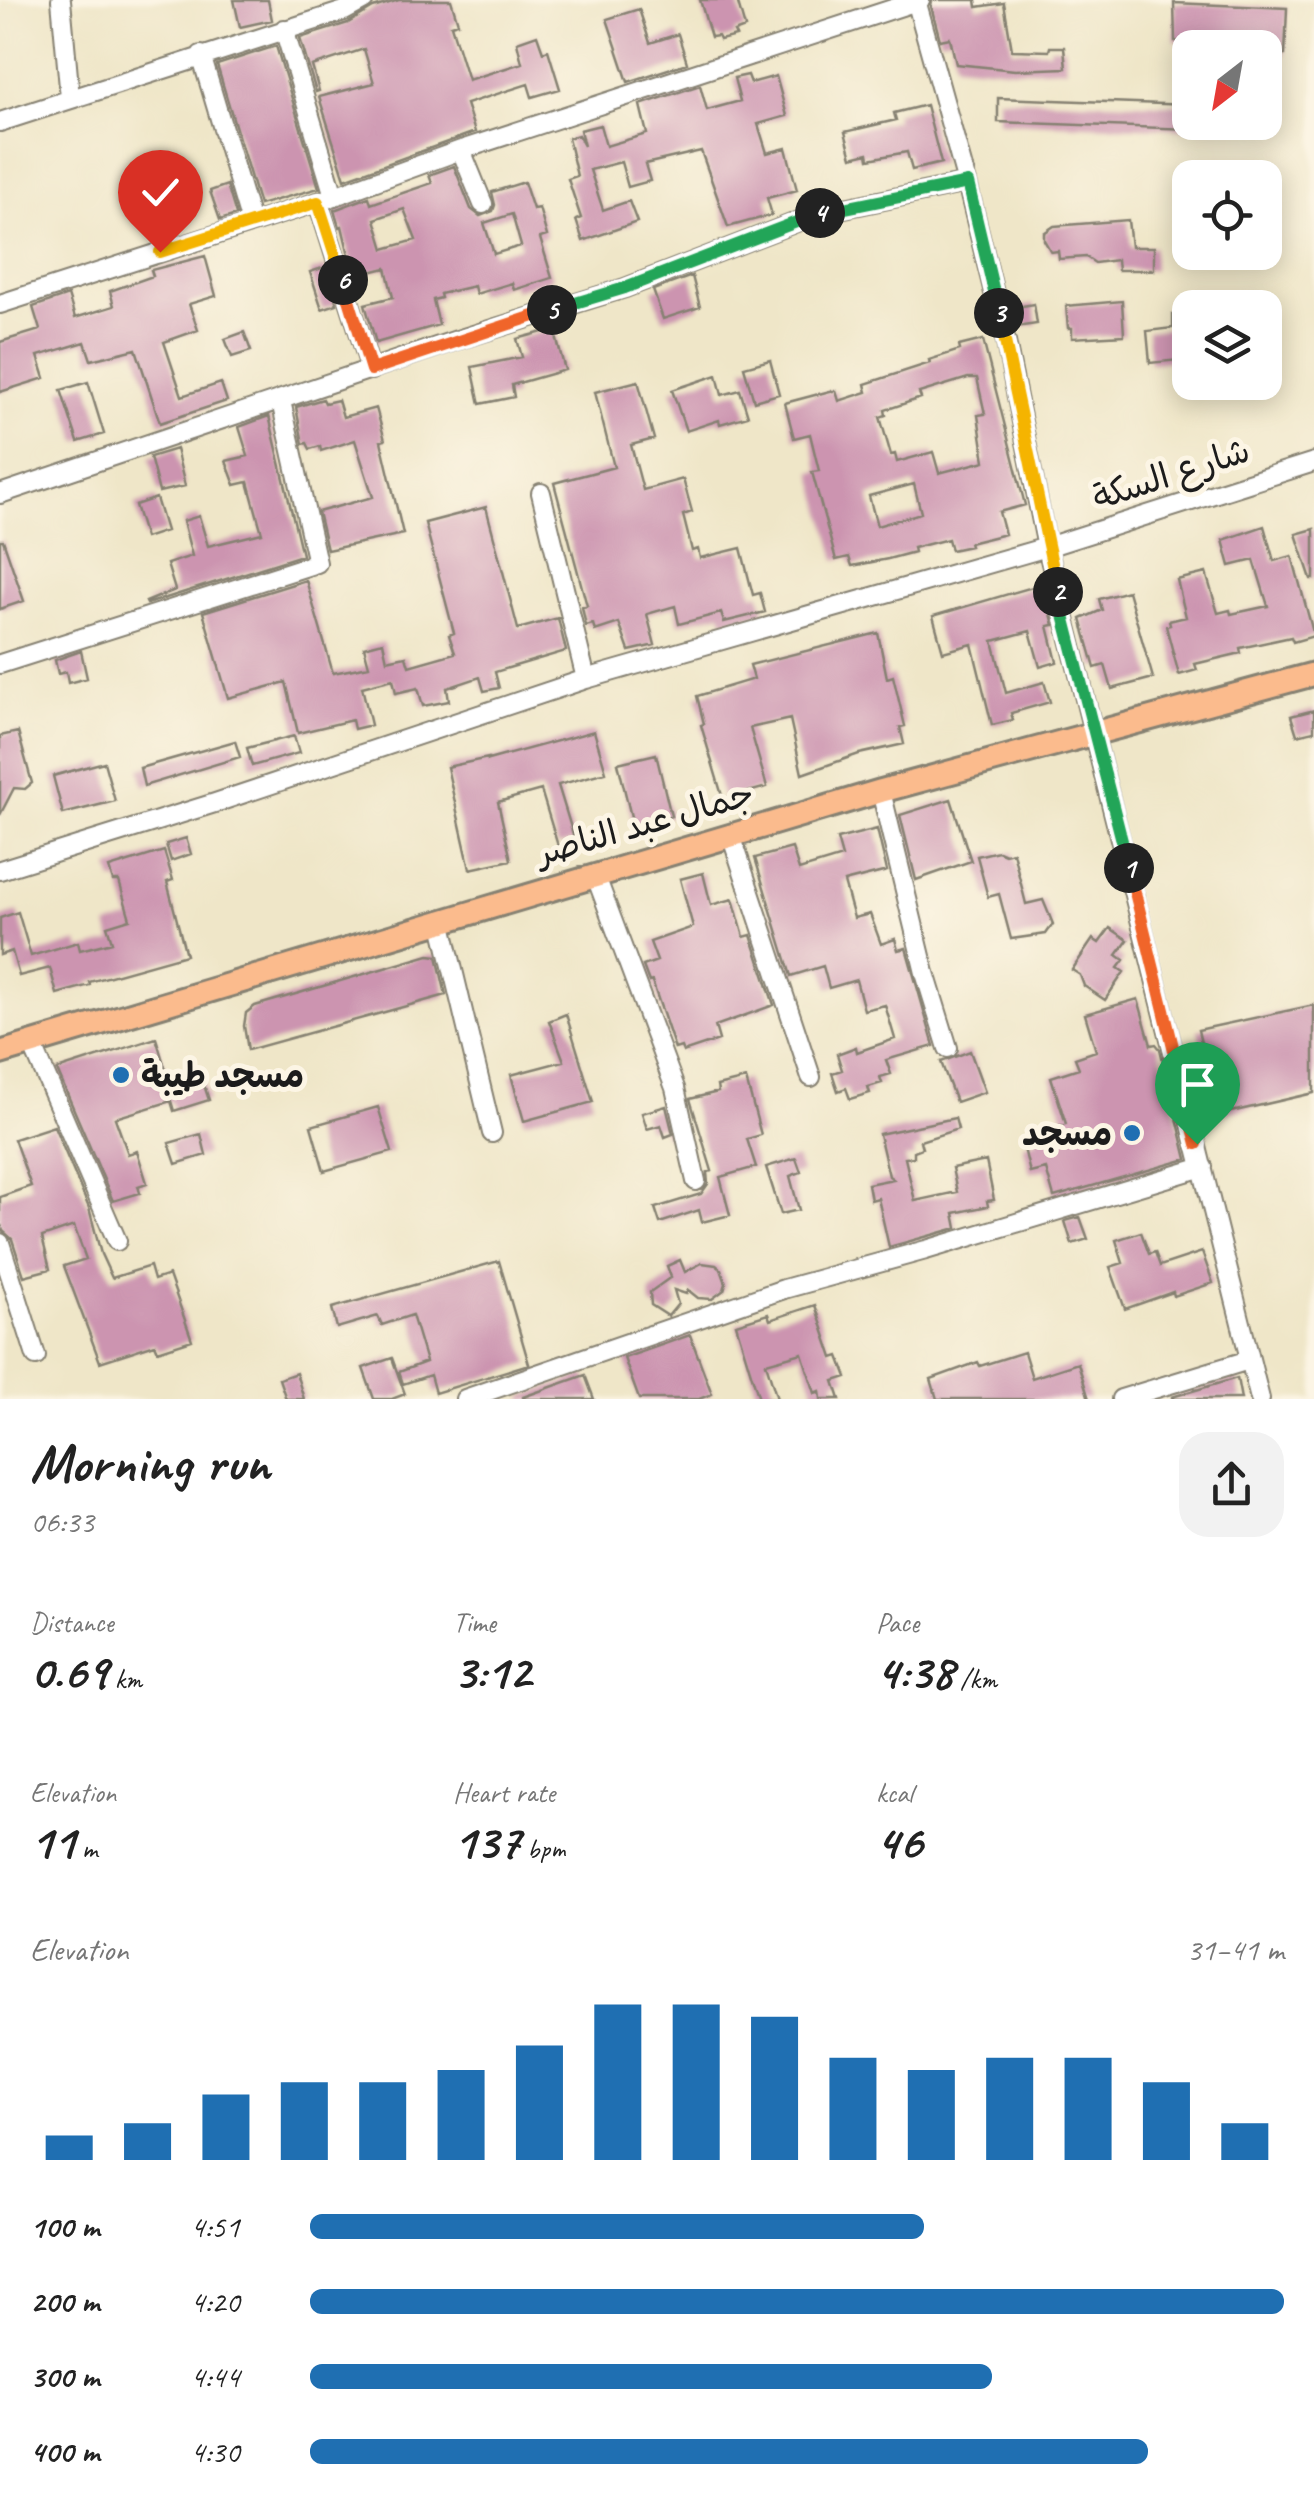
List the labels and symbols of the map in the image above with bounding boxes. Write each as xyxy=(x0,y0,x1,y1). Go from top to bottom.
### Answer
north arrow xyxy=(1172,30,1282,140)
pin xyxy=(118,150,203,253)
pin: 4 xyxy=(795,188,845,238)
pin: 6 xyxy=(318,255,368,305)
pin: 5 xyxy=(527,285,577,335)
pin: 3 xyxy=(974,288,1024,338)
street label: شارع السكة xyxy=(1087,427,1256,522)
pin: 2 xyxy=(1033,567,1083,617)
street label: جمال عبد الناصر xyxy=(528,770,759,876)
pin: 1 xyxy=(1104,843,1154,893)
pin xyxy=(1155,1042,1240,1145)
place label: مسجد طيبة xyxy=(141,1053,304,1098)
marker: مسجد طيبة xyxy=(110,1064,132,1086)
place label: مسجد xyxy=(1022,1111,1112,1156)
marker: مسجد xyxy=(1121,1122,1143,1144)

